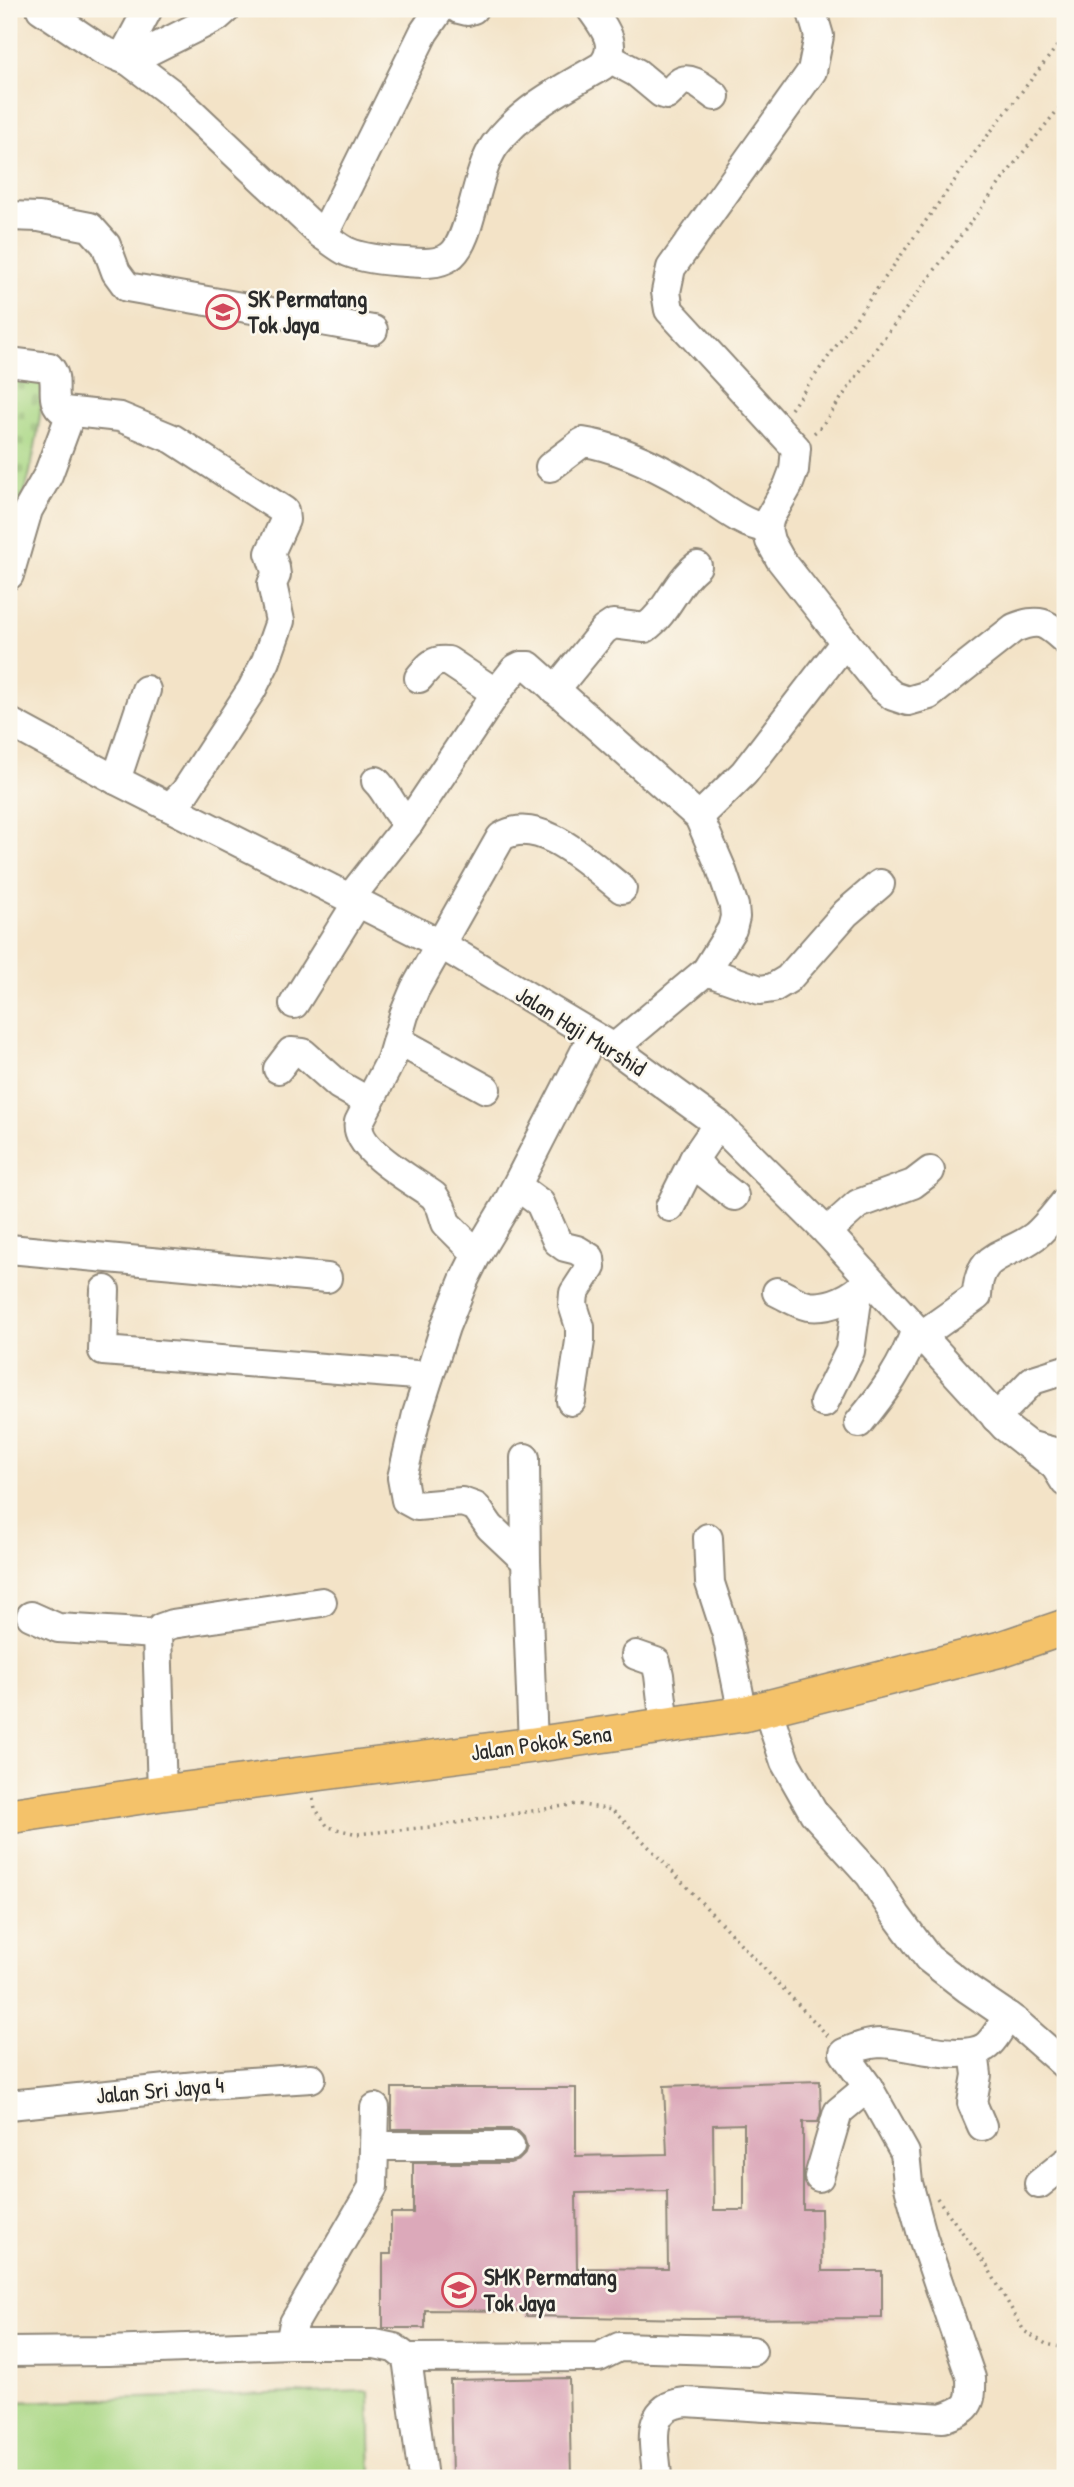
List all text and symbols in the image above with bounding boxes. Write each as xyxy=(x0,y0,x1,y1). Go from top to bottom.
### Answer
place label: SK Permatang Tok Jaya xyxy=(247,283,367,341)
school or university icon: SK Permatang Tok Jaya xyxy=(204,293,242,331)
street label: Jalan Haji Murshid xyxy=(510,978,652,1083)
street label: Jalan Pokok Sena xyxy=(469,1717,613,1768)
street label: Jalan Sri Jaya 4 xyxy=(95,2068,225,2111)
place label: SMK Permatang Tok Jaya xyxy=(483,2261,617,2319)
school or university icon: SMK Permatang Tok Jaya xyxy=(440,2271,478,2309)

